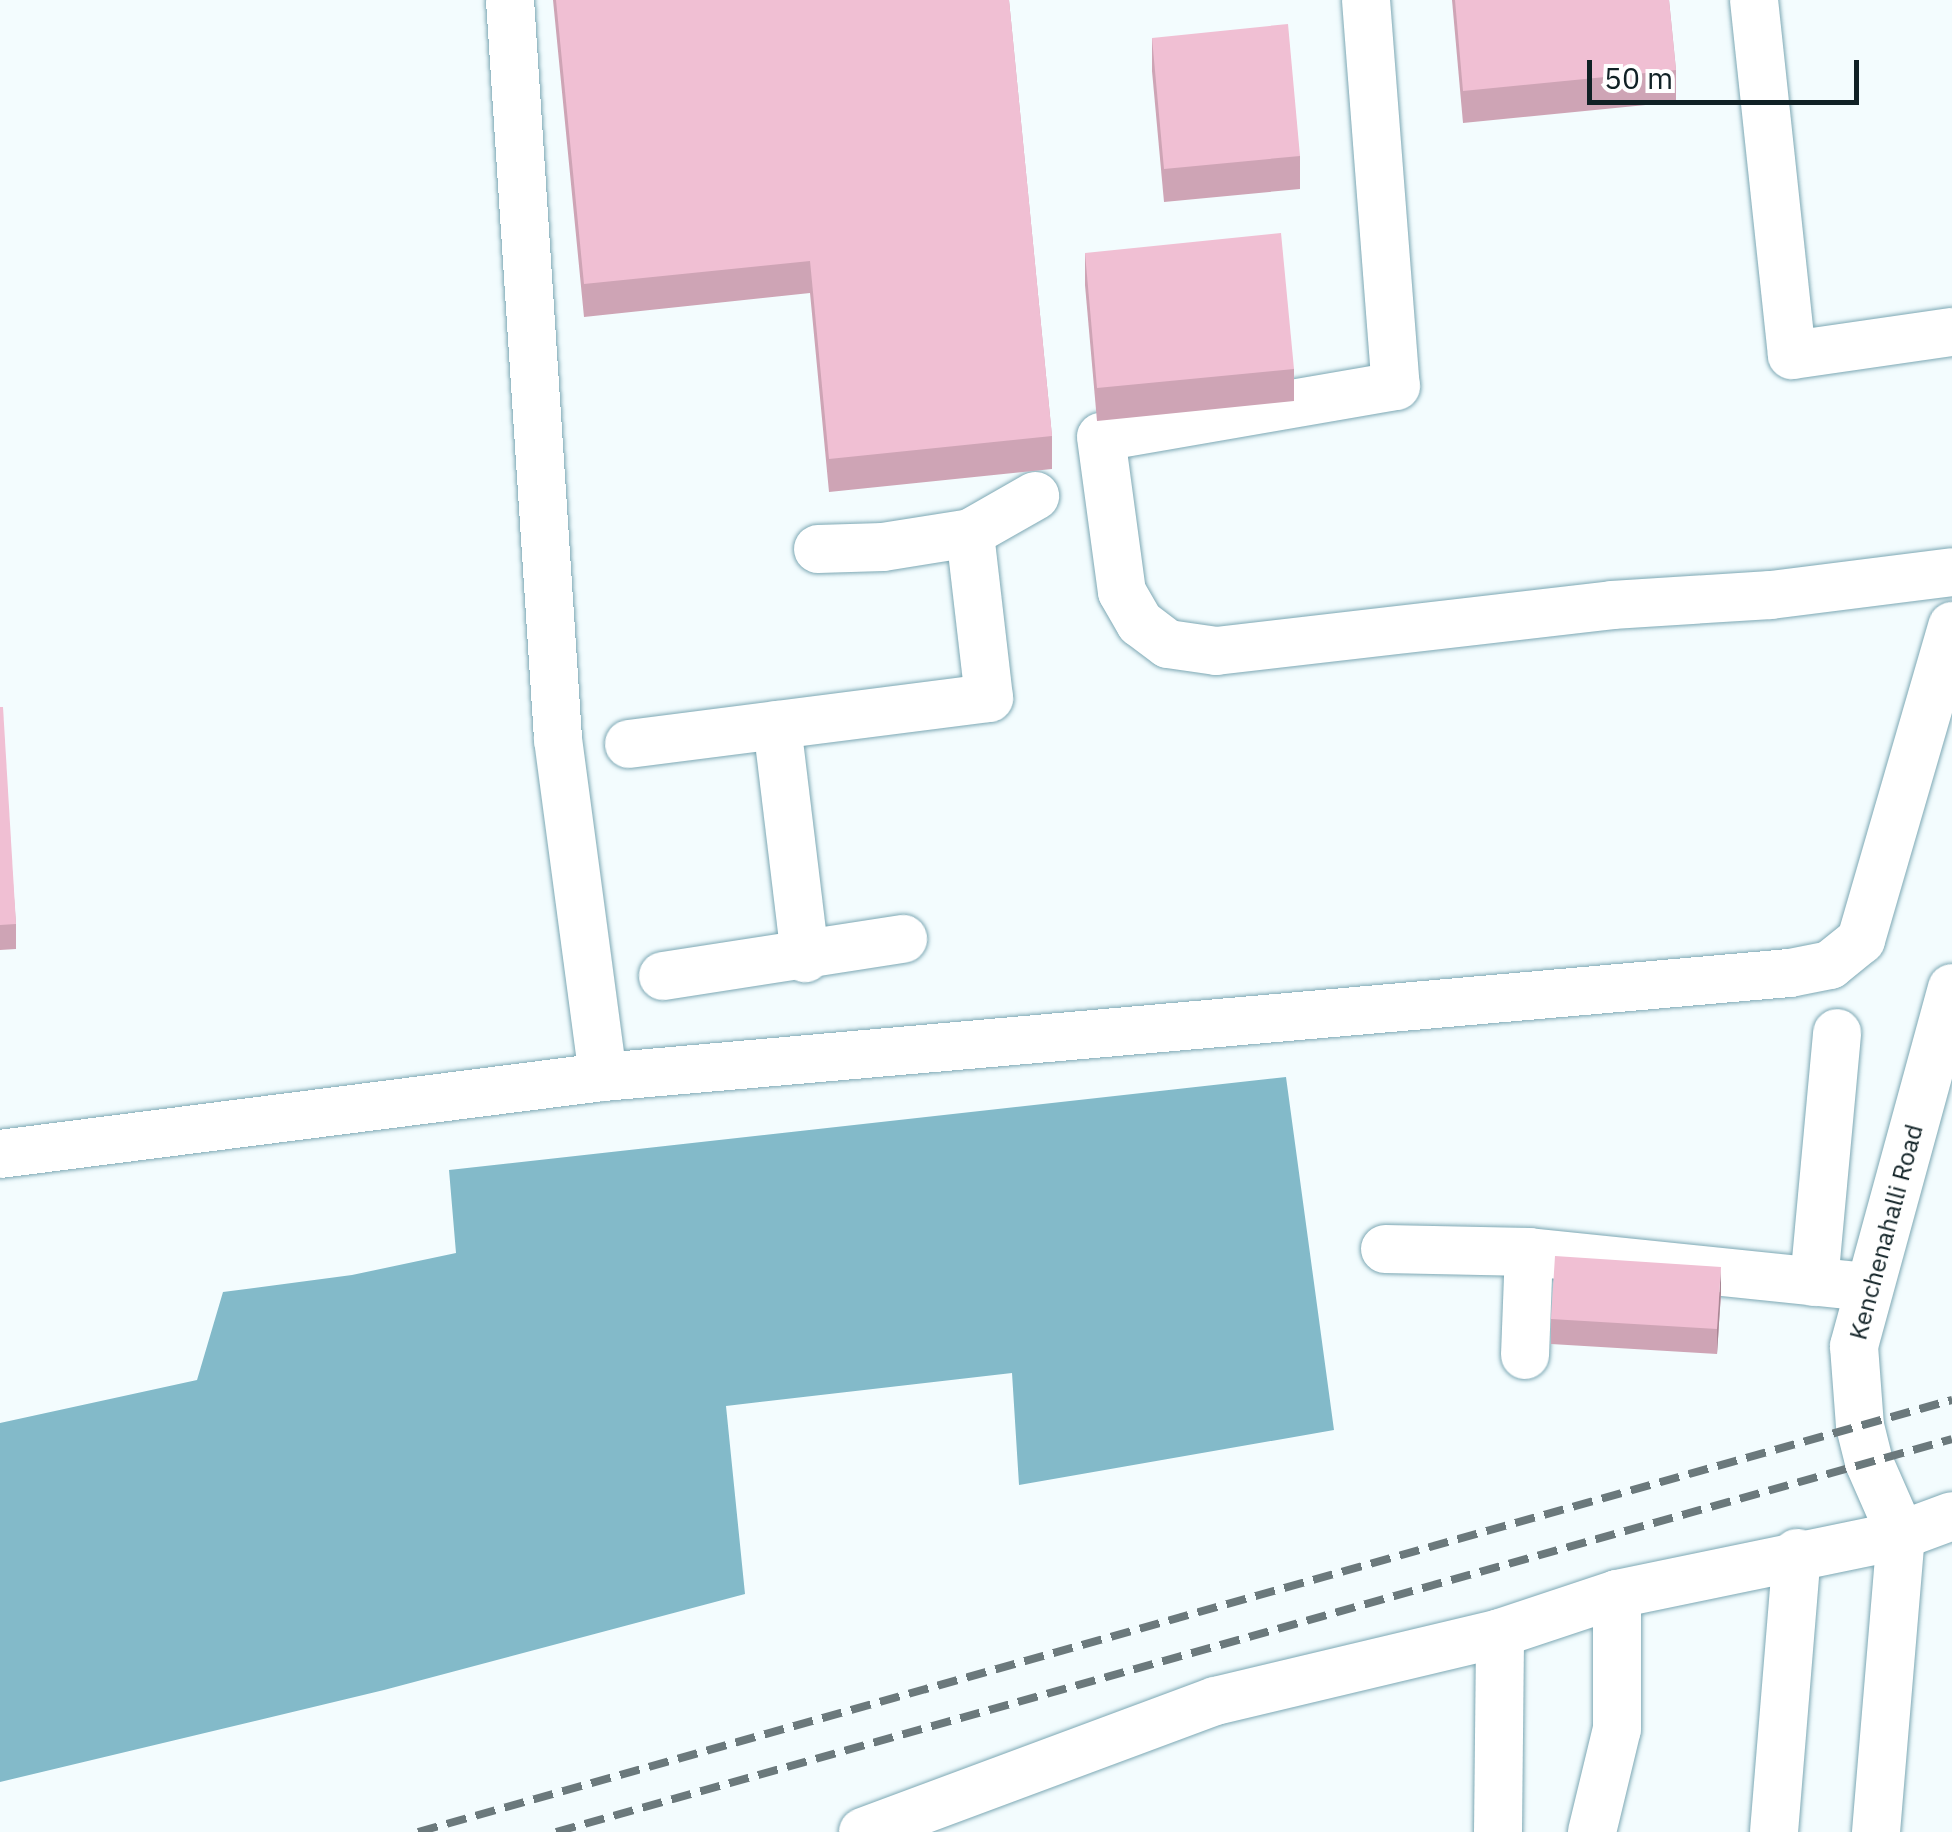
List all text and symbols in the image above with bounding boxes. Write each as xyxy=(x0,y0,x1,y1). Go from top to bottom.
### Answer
scale bar xyxy=(1592,40,1864,102)
text: 50 m xyxy=(1604,58,1673,97)
street label: Kenchenahalli Road xyxy=(1843,1121,1929,1343)

